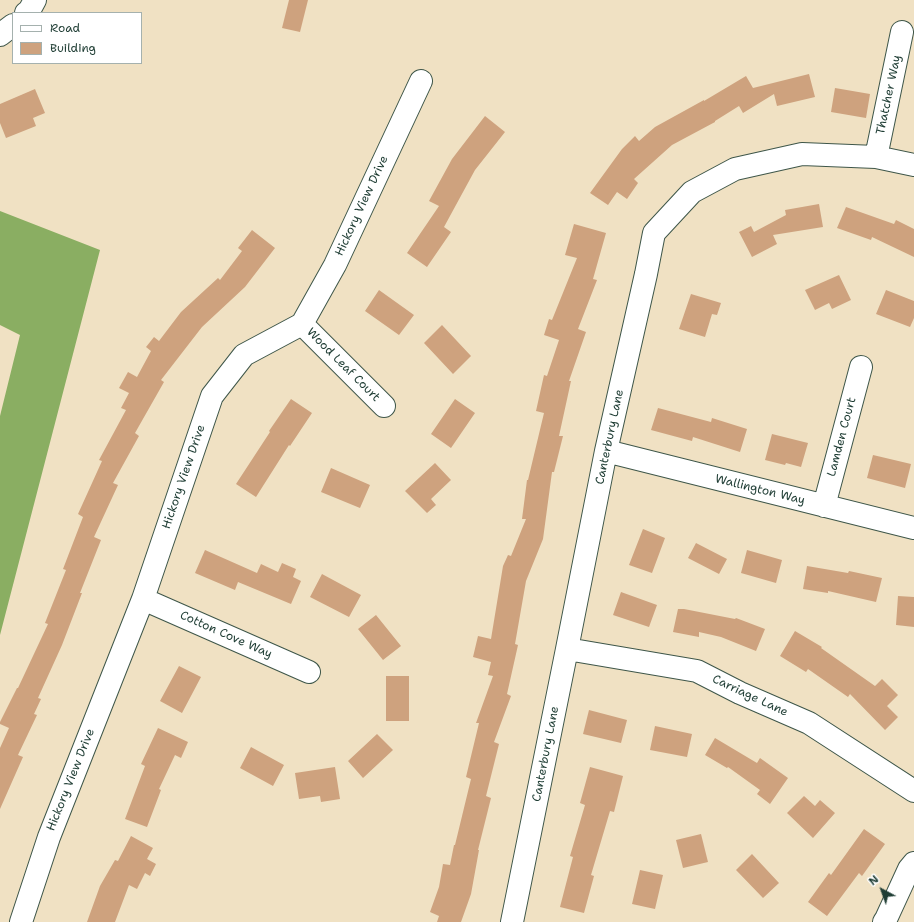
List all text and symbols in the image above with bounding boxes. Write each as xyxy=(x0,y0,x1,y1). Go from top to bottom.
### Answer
legend xyxy=(12,12,142,64)
text: Road xyxy=(50,20,80,36)
text: Building xyxy=(50,40,96,56)
street label: Thatcher Way xyxy=(874,54,904,136)
street label: Hickory View Drive xyxy=(332,153,392,259)
street label: Wood Leaf Court xyxy=(303,325,383,405)
street label: Canterbury Lane xyxy=(593,388,627,486)
street label: Lamden Court xyxy=(824,396,860,478)
street label: Hickory View Drive xyxy=(159,423,209,531)
street label: Wallington Way xyxy=(714,472,806,508)
street label: Cotton Cove Way xyxy=(178,608,274,662)
street label: Carriage Lane xyxy=(710,672,790,720)
street label: Canterbury Lane xyxy=(530,705,562,803)
street label: Hickory View Drive xyxy=(44,727,98,833)
north arrow xyxy=(862,870,902,910)
text: N xyxy=(866,872,882,889)

